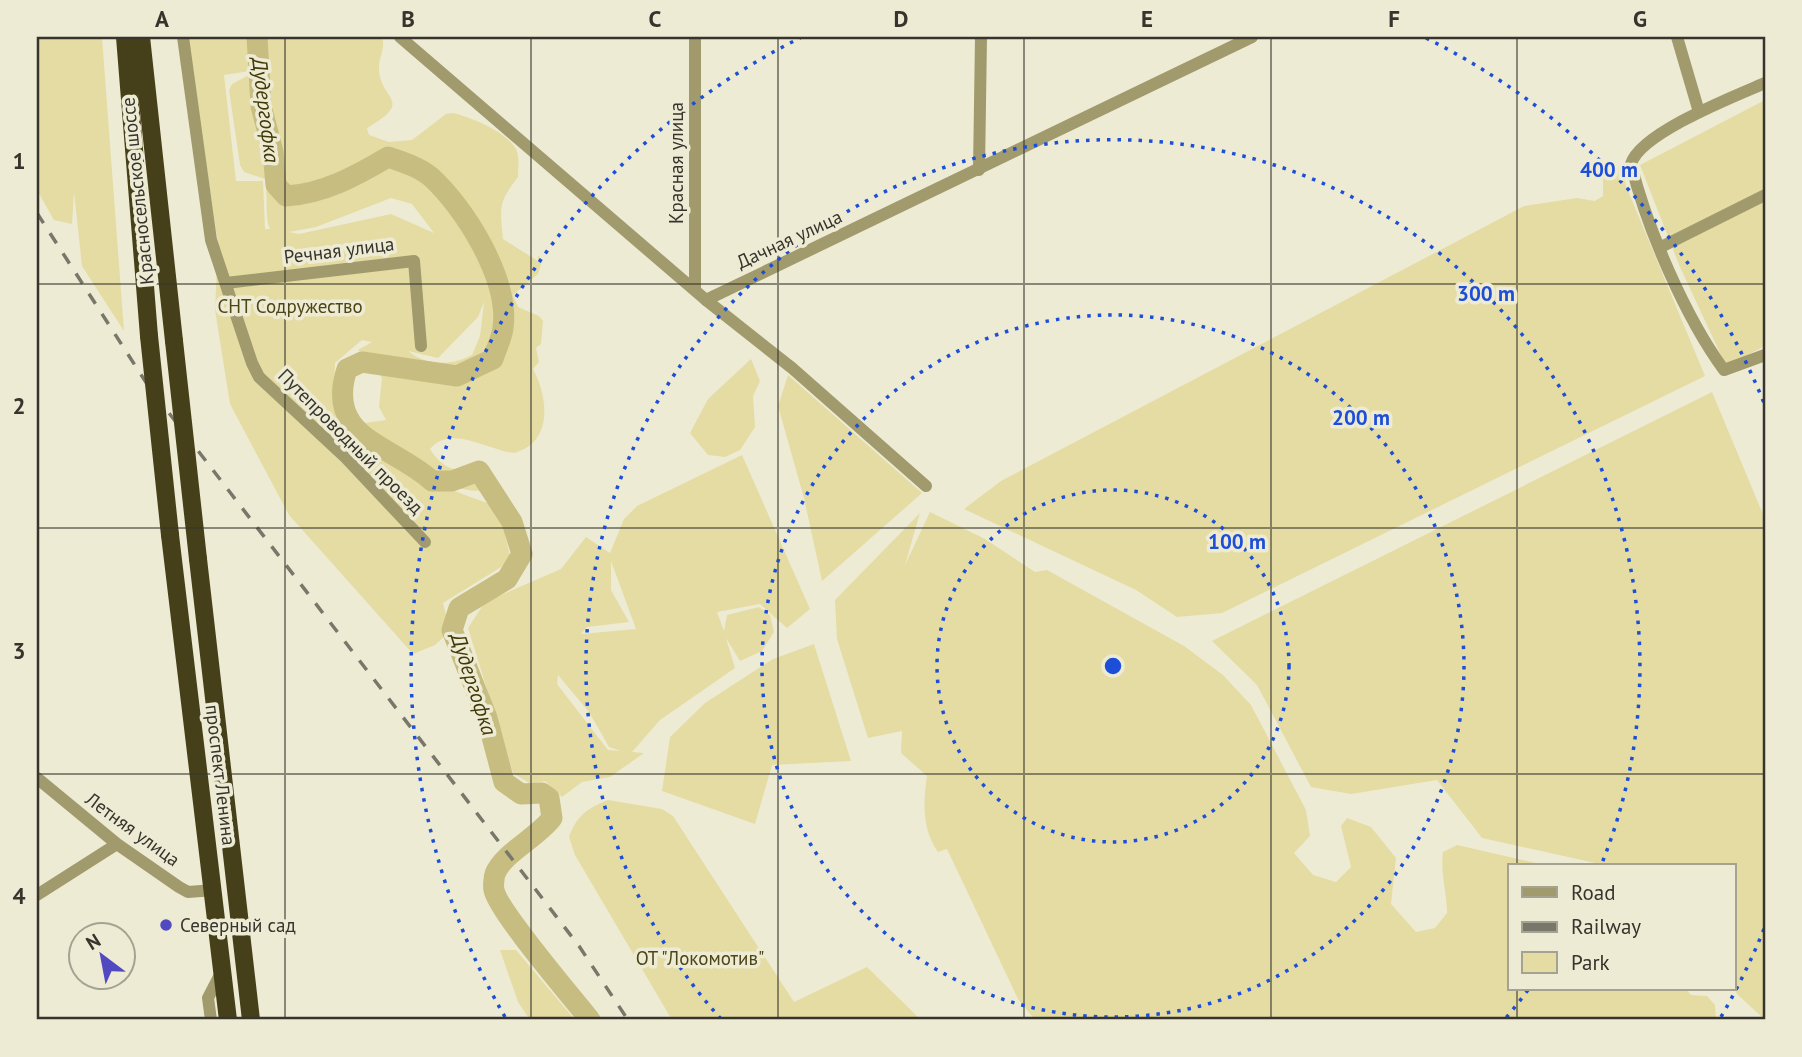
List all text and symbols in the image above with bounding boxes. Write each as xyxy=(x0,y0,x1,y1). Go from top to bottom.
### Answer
text: A xyxy=(155,4,169,33)
text: B xyxy=(401,4,415,33)
text: C xyxy=(649,4,662,33)
text: D xyxy=(894,4,908,33)
text: E xyxy=(1141,4,1153,33)
text: F xyxy=(1388,4,1400,33)
text: G xyxy=(1633,4,1647,33)
water label: Дудергофка xyxy=(246,54,286,165)
street label: Красносельское шоссе xyxy=(115,96,159,286)
street label: Красная улица xyxy=(664,102,688,224)
text: 1 xyxy=(12,146,26,175)
text: 400 m xyxy=(1580,156,1638,183)
street label: Дачная улица xyxy=(732,204,846,274)
street label: Речная улица xyxy=(282,231,396,269)
text: 300 m xyxy=(1457,280,1515,307)
park label: СНТ Содружество xyxy=(217,294,363,318)
street label: Путепроводный проезд xyxy=(273,363,429,519)
text: 2 xyxy=(12,391,26,420)
text: 200 m xyxy=(1332,404,1390,431)
text: 100 m xyxy=(1208,528,1266,555)
water label: Дудергофка xyxy=(444,628,503,739)
text: 3 xyxy=(12,636,26,665)
centre of rings xyxy=(1101,654,1125,678)
street label: проспект Ленина xyxy=(200,703,242,847)
street label: Летняя улица xyxy=(80,786,185,871)
legend xyxy=(1508,864,1736,990)
text: Road xyxy=(1571,879,1615,906)
text: 4 xyxy=(12,881,26,910)
place label: Северный сад xyxy=(180,913,296,937)
text: Railway xyxy=(1571,913,1641,940)
marker: Северный сад xyxy=(158,917,174,933)
north arrow xyxy=(66,920,136,990)
text: N xyxy=(81,928,105,955)
park label: ОТ "Локомотив" xyxy=(636,946,764,970)
text: Park xyxy=(1571,949,1610,976)

